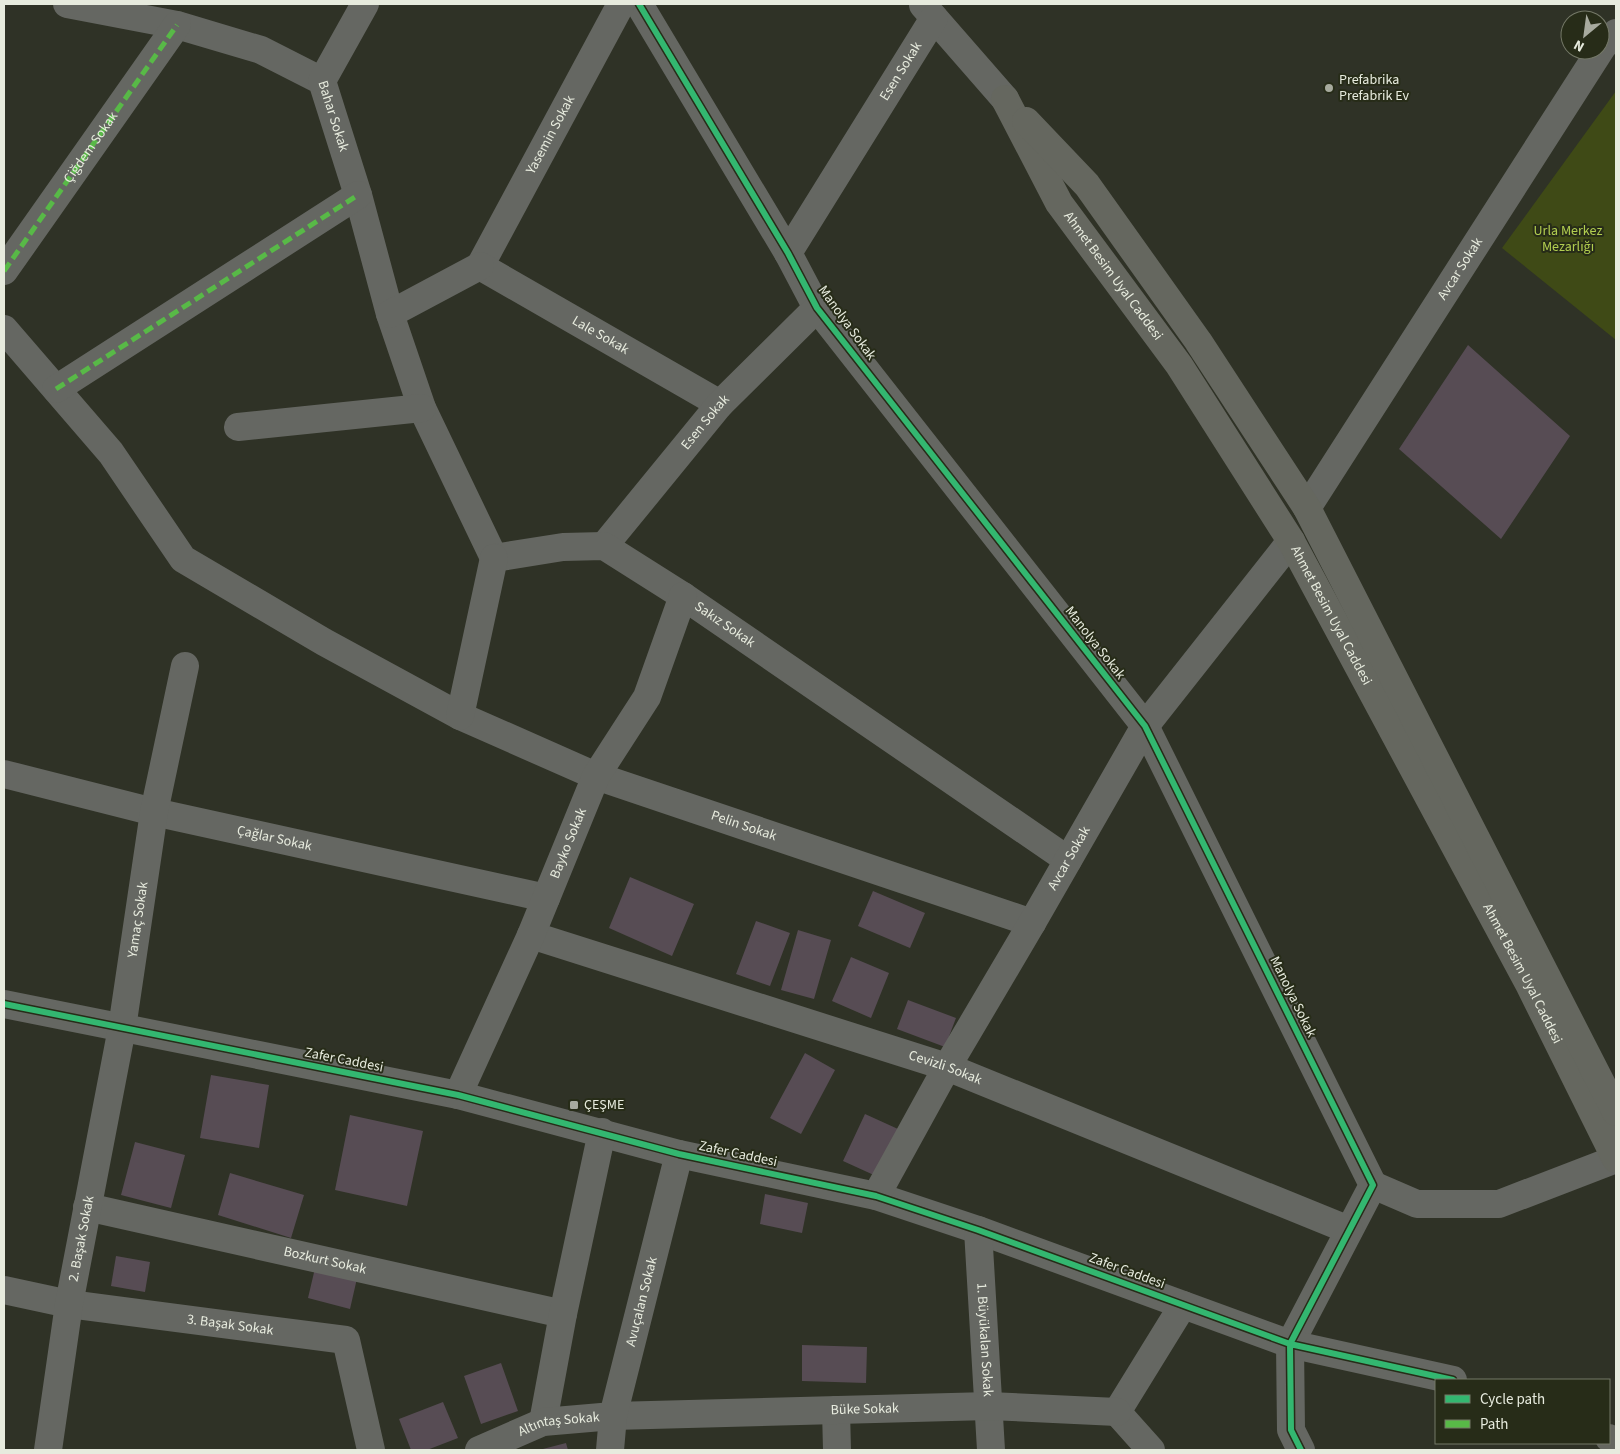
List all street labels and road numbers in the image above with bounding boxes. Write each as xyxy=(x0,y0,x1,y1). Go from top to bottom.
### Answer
street label: Esen Sokak xyxy=(875,38,927,105)
street label: Bahar Sokak xyxy=(313,78,354,154)
street label: Yasemin Sokak xyxy=(521,92,580,179)
street label: Çiğdem Sokak xyxy=(59,108,123,187)
street label: Ahmet Besim Uyal Caddesi xyxy=(1059,207,1167,345)
street label: Avcar Sokak xyxy=(1433,234,1488,304)
street label: Manolya Sokak xyxy=(813,282,881,365)
street label: Lale Sokak xyxy=(568,311,633,360)
street label: Esen Sokak xyxy=(676,390,734,454)
street label: Ahmet Besim Uyal Caddesi xyxy=(1285,542,1377,689)
street label: Sakız Sokak xyxy=(690,597,759,653)
street label: Manolya Sokak xyxy=(1060,602,1130,684)
street label: Bayko Sokak xyxy=(545,805,592,882)
street label: Pelin Sokak xyxy=(708,806,779,846)
street label: Çağlar Sokak xyxy=(235,820,314,856)
street label: Avcar Sokak xyxy=(1043,823,1095,894)
street label: Yamaç Sokak xyxy=(122,880,154,960)
street label: Ahmet Besim Uyal Caddesi xyxy=(1477,900,1567,1047)
street label: Manolya Sokak xyxy=(1265,953,1321,1041)
street label: Zafer Caddesi xyxy=(303,1043,385,1077)
street label: Cevizli Sokak xyxy=(906,1045,985,1090)
street label: Zafer Caddesi xyxy=(697,1136,779,1172)
street label: 2. Başak Sokak xyxy=(64,1194,100,1283)
street label: Bozkurt Sokak xyxy=(282,1242,368,1280)
street label: Zafer Caddesi xyxy=(1086,1248,1168,1294)
street label: Avuçalan Sokak xyxy=(621,1255,663,1349)
street label: 1. Büyükalan Sokak xyxy=(971,1282,998,1397)
street label: 3. Başak Sokak xyxy=(186,1309,275,1340)
street label: Büke Sokak xyxy=(830,1398,899,1420)
street label: Altıntaş Sokak xyxy=(515,1407,600,1442)

